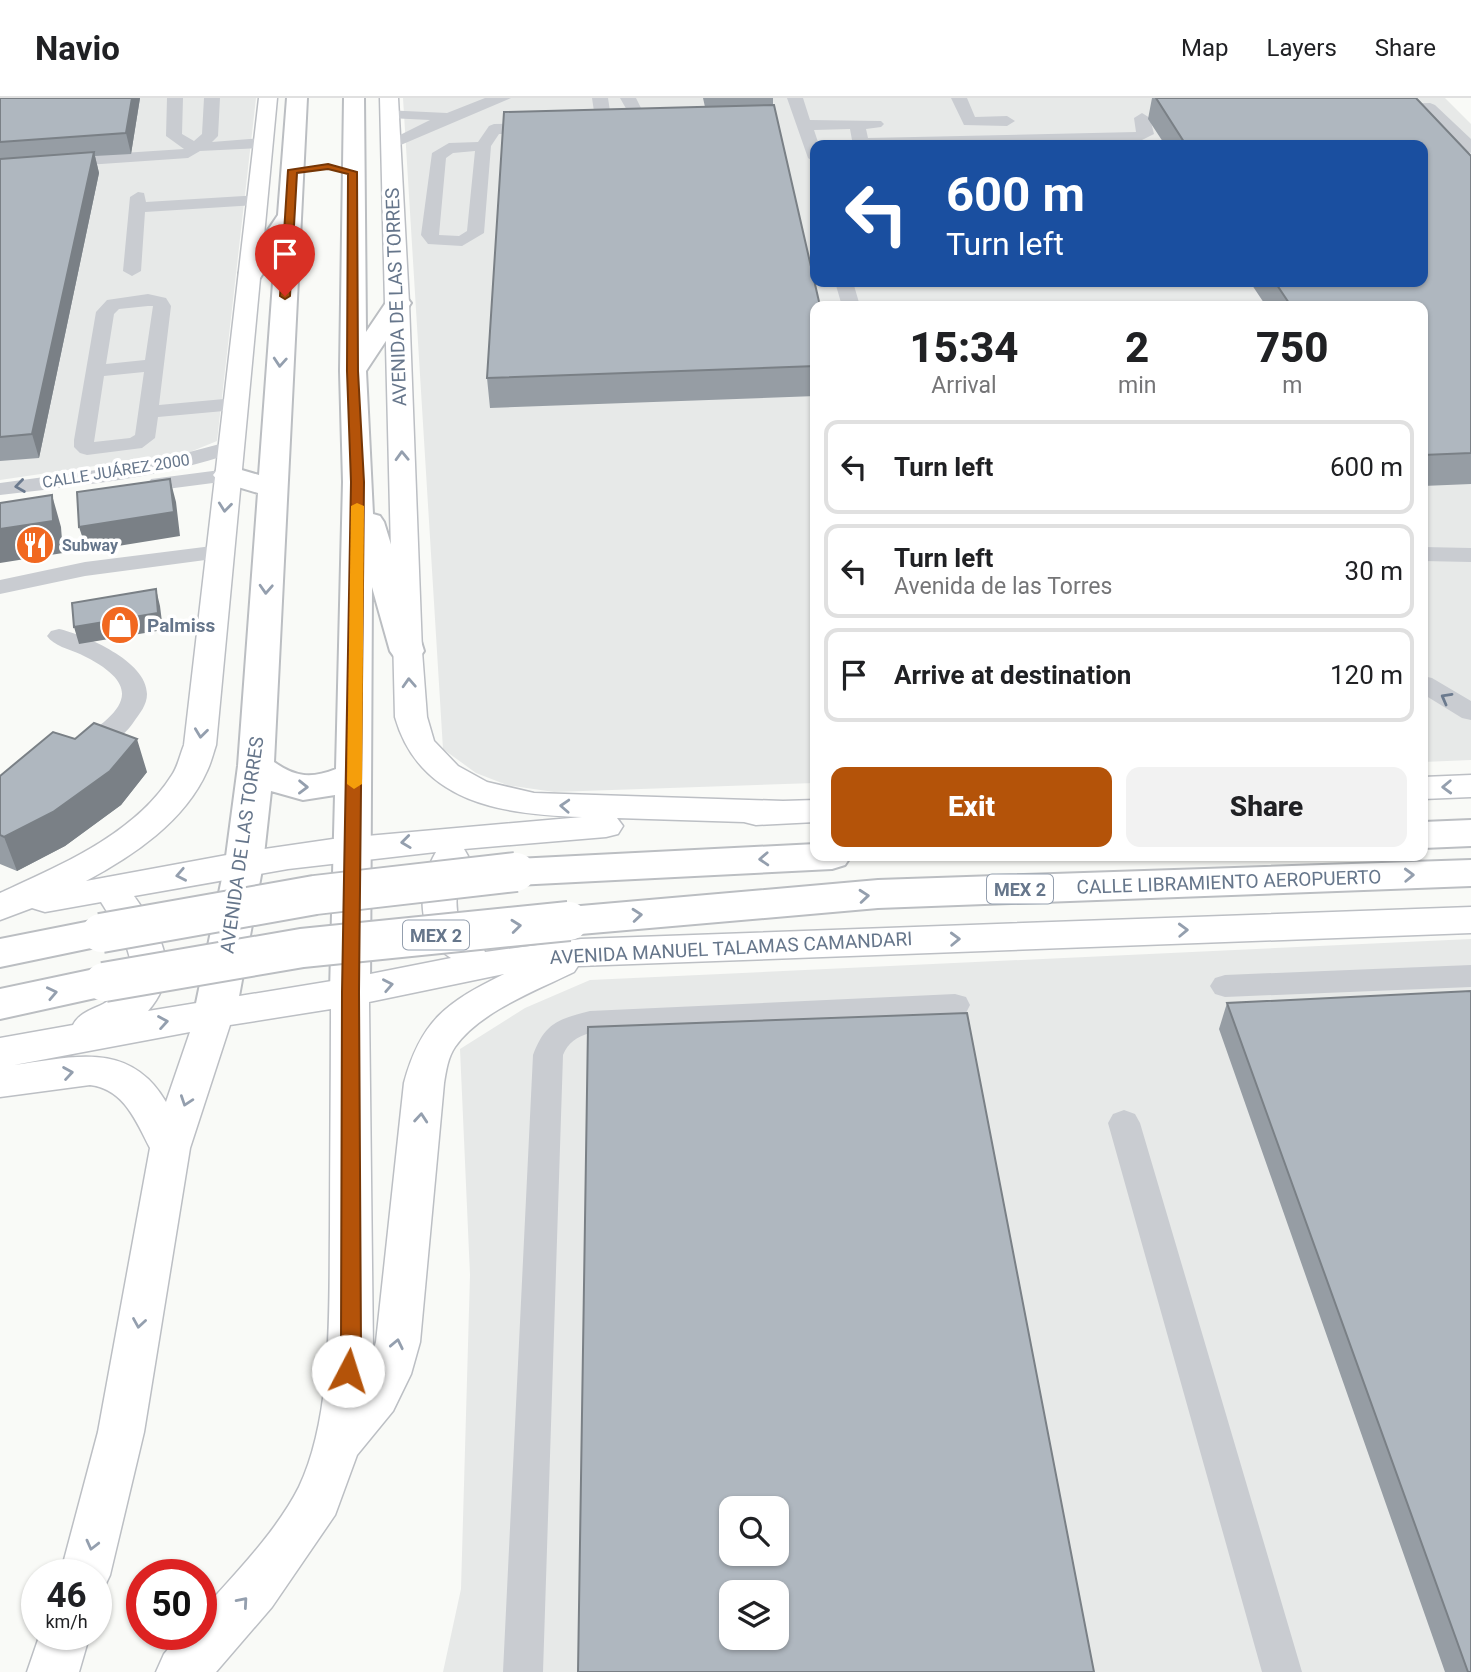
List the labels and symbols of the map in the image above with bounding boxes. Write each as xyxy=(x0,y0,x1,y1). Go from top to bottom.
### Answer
street label: AVENIDA DE LAS TORRES xyxy=(381,187,411,407)
pin xyxy=(255,224,315,296)
one-way arrow xyxy=(273,356,288,367)
street label: CALLE JUÁREZ 2000 xyxy=(41,450,191,492)
one-way arrow xyxy=(394,450,409,461)
one-way arrow xyxy=(14,479,25,494)
one-way arrow xyxy=(218,502,233,513)
restaurant icon: Subway xyxy=(14,524,56,566)
place label: Subway xyxy=(62,536,119,555)
one-way arrow xyxy=(259,584,274,595)
shop icon: Palmiss xyxy=(99,604,141,646)
place label: Palmiss xyxy=(147,614,216,637)
one-way arrow xyxy=(401,678,416,689)
one-way arrow xyxy=(1441,693,1454,706)
one-way arrow xyxy=(193,727,208,739)
street label: AVENIDA DE LAS TORRES xyxy=(215,735,269,955)
one-way arrow xyxy=(298,779,309,795)
one-way arrow xyxy=(1441,780,1452,795)
one-way arrow xyxy=(560,798,571,813)
one-way arrow xyxy=(400,835,411,850)
one-way arrow xyxy=(758,852,769,867)
street label: CALLE LIBRAMIENTO AEROPUERTO xyxy=(1076,865,1382,899)
one-way arrow xyxy=(175,867,187,882)
one-way arrow xyxy=(1404,868,1415,883)
road number: MEX 2 xyxy=(987,874,1053,904)
one-way arrow xyxy=(859,889,870,904)
one-way arrow xyxy=(632,908,643,923)
one-way arrow xyxy=(510,919,522,934)
road number: MEX 2 xyxy=(403,920,469,950)
one-way arrow xyxy=(1177,923,1188,938)
street label: AVENIDA MANUEL TALAMAS CAMANDARI xyxy=(549,927,913,969)
one-way arrow xyxy=(950,931,961,946)
one-way arrow xyxy=(382,978,394,993)
one-way arrow xyxy=(46,987,58,1002)
one-way arrow xyxy=(157,1015,169,1030)
one-way arrow xyxy=(62,1066,73,1081)
one-way arrow xyxy=(180,1094,194,1106)
one-way arrow xyxy=(413,1112,428,1123)
one-way arrow xyxy=(132,1317,147,1329)
position arrow xyxy=(311,1334,385,1408)
one-way arrow xyxy=(388,1338,403,1350)
one-way arrow xyxy=(86,1539,100,1551)
speed limit sign: 50 xyxy=(126,1559,217,1650)
one-way arrow xyxy=(235,1598,247,1611)

